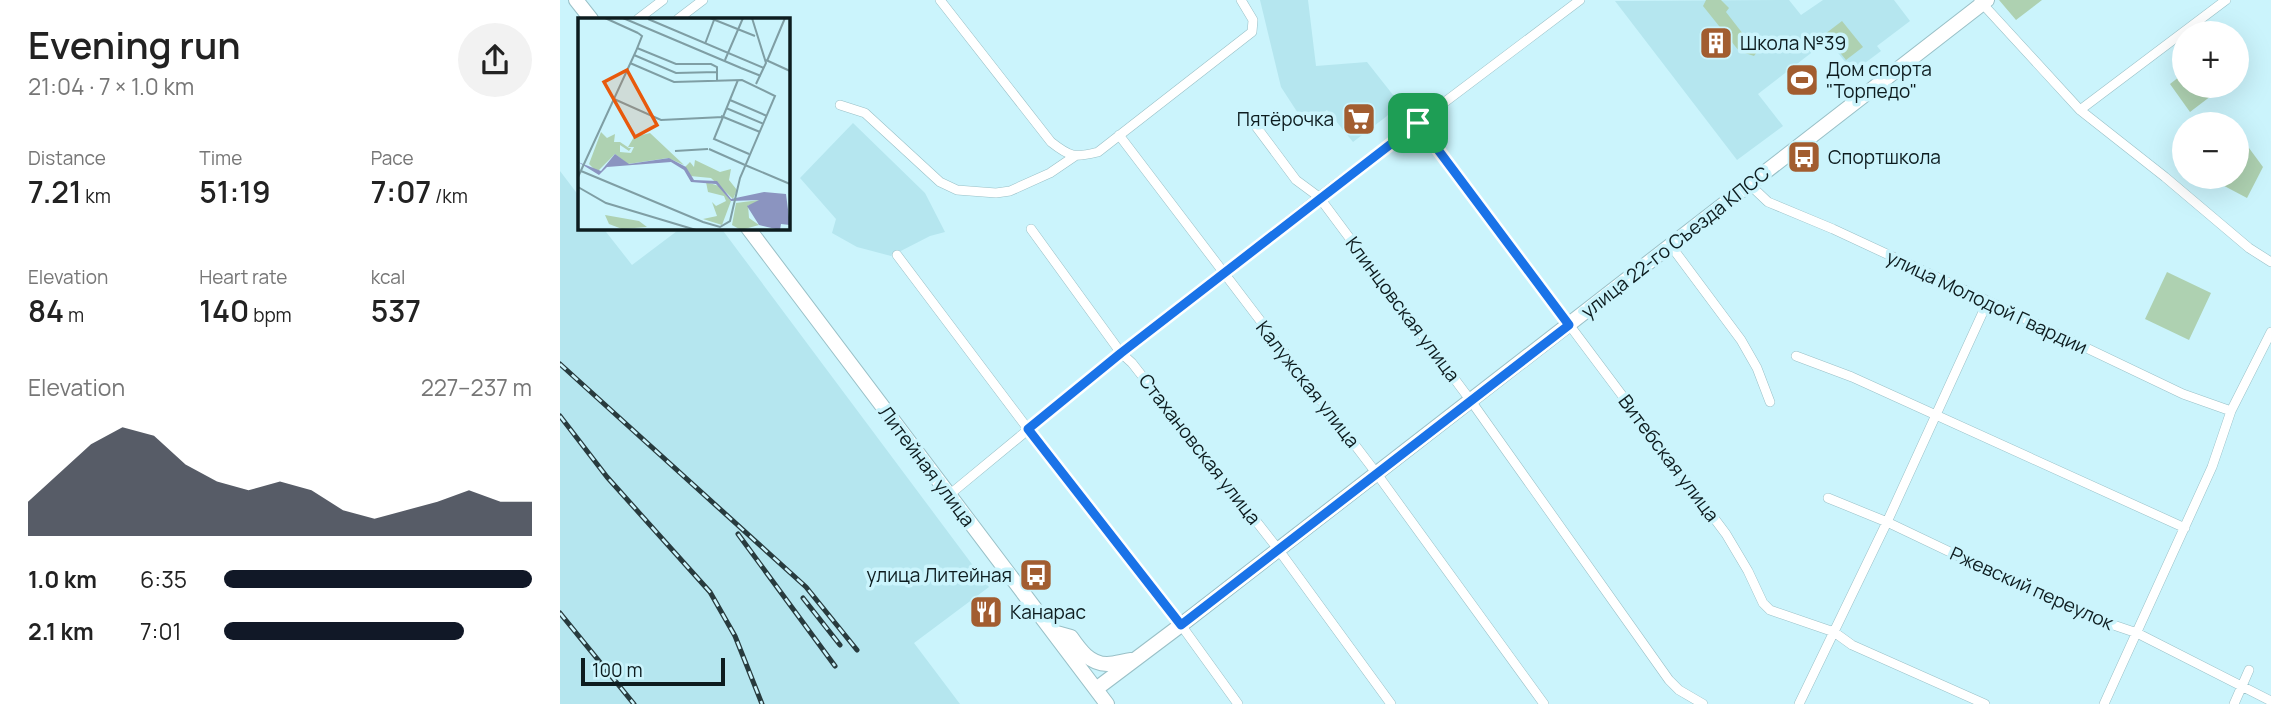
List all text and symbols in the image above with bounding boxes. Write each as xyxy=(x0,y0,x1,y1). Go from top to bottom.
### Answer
text: Evening run xyxy=(28,18,241,70)
inset map xyxy=(578,18,789,229)
map controls xyxy=(2172,21,2249,189)
button: + xyxy=(2172,21,2249,98)
button: share xyxy=(458,23,532,97)
building icon: Школа №39 xyxy=(1697,24,1735,62)
place label: Школа №39 xyxy=(1740,30,1846,56)
place label: Дом спорта "Торпедо" xyxy=(1826,56,1932,104)
sports icon: Дом спорта "Торпедо" xyxy=(1783,61,1821,99)
text: 21:04 · 7 × 1.0 km xyxy=(28,70,194,102)
pin xyxy=(1388,93,1448,153)
supermarket icon: Пятёрочка xyxy=(1340,100,1378,138)
icon: arrive xyxy=(1399,104,1437,142)
place label: Пятёрочка xyxy=(1237,106,1334,132)
button: − xyxy=(2172,112,2249,189)
bus stop icon: Спортшкола xyxy=(1785,138,1823,176)
place label: Спортшкола xyxy=(1828,144,1941,170)
text: Distance xyxy=(28,145,106,171)
text: Time xyxy=(199,145,242,171)
text: Pace xyxy=(371,145,414,171)
street label: улица 22-го Съезда КПСС xyxy=(1575,160,1775,324)
text: 7.21 xyxy=(28,171,82,212)
text: 51:19 xyxy=(199,171,271,212)
text: 7:07 xyxy=(371,171,431,212)
text: km xyxy=(82,183,111,209)
text: /km xyxy=(431,183,468,209)
street label: Клинцовская улица xyxy=(1340,231,1466,387)
street label: улица Молодой Гвардии xyxy=(1882,244,2092,360)
text: Elevation xyxy=(28,264,108,290)
text: Heart rate xyxy=(199,264,287,290)
text: kcal xyxy=(371,264,405,290)
text: 84 xyxy=(28,290,64,331)
text: 140 xyxy=(199,290,249,331)
text: 537 xyxy=(371,290,421,331)
text: m xyxy=(64,302,84,328)
text: bpm xyxy=(249,302,292,328)
street label: Калужская улица xyxy=(1250,315,1366,453)
street label: Стахановская улица xyxy=(1133,368,1267,530)
text: Elevation xyxy=(28,371,125,403)
text: 227–237 m xyxy=(421,371,532,403)
street label: Витебская улица xyxy=(1613,389,1725,527)
street label: Литейная улица xyxy=(873,400,981,532)
street label: Ржевский переулок xyxy=(1946,540,2118,636)
bus stop icon: улица Литейная xyxy=(1017,556,1055,594)
place label: улица Литейная xyxy=(867,562,1012,588)
text: 1.0 km xyxy=(28,563,97,595)
text: 6:35 xyxy=(140,563,187,595)
restaurant icon: Канарас xyxy=(967,593,1005,631)
place label: Канарас xyxy=(1010,599,1086,625)
text: 2.1 km xyxy=(28,615,94,647)
text: 7:01 xyxy=(140,615,181,647)
scale bar xyxy=(581,655,724,687)
text: 100 m xyxy=(592,657,643,683)

